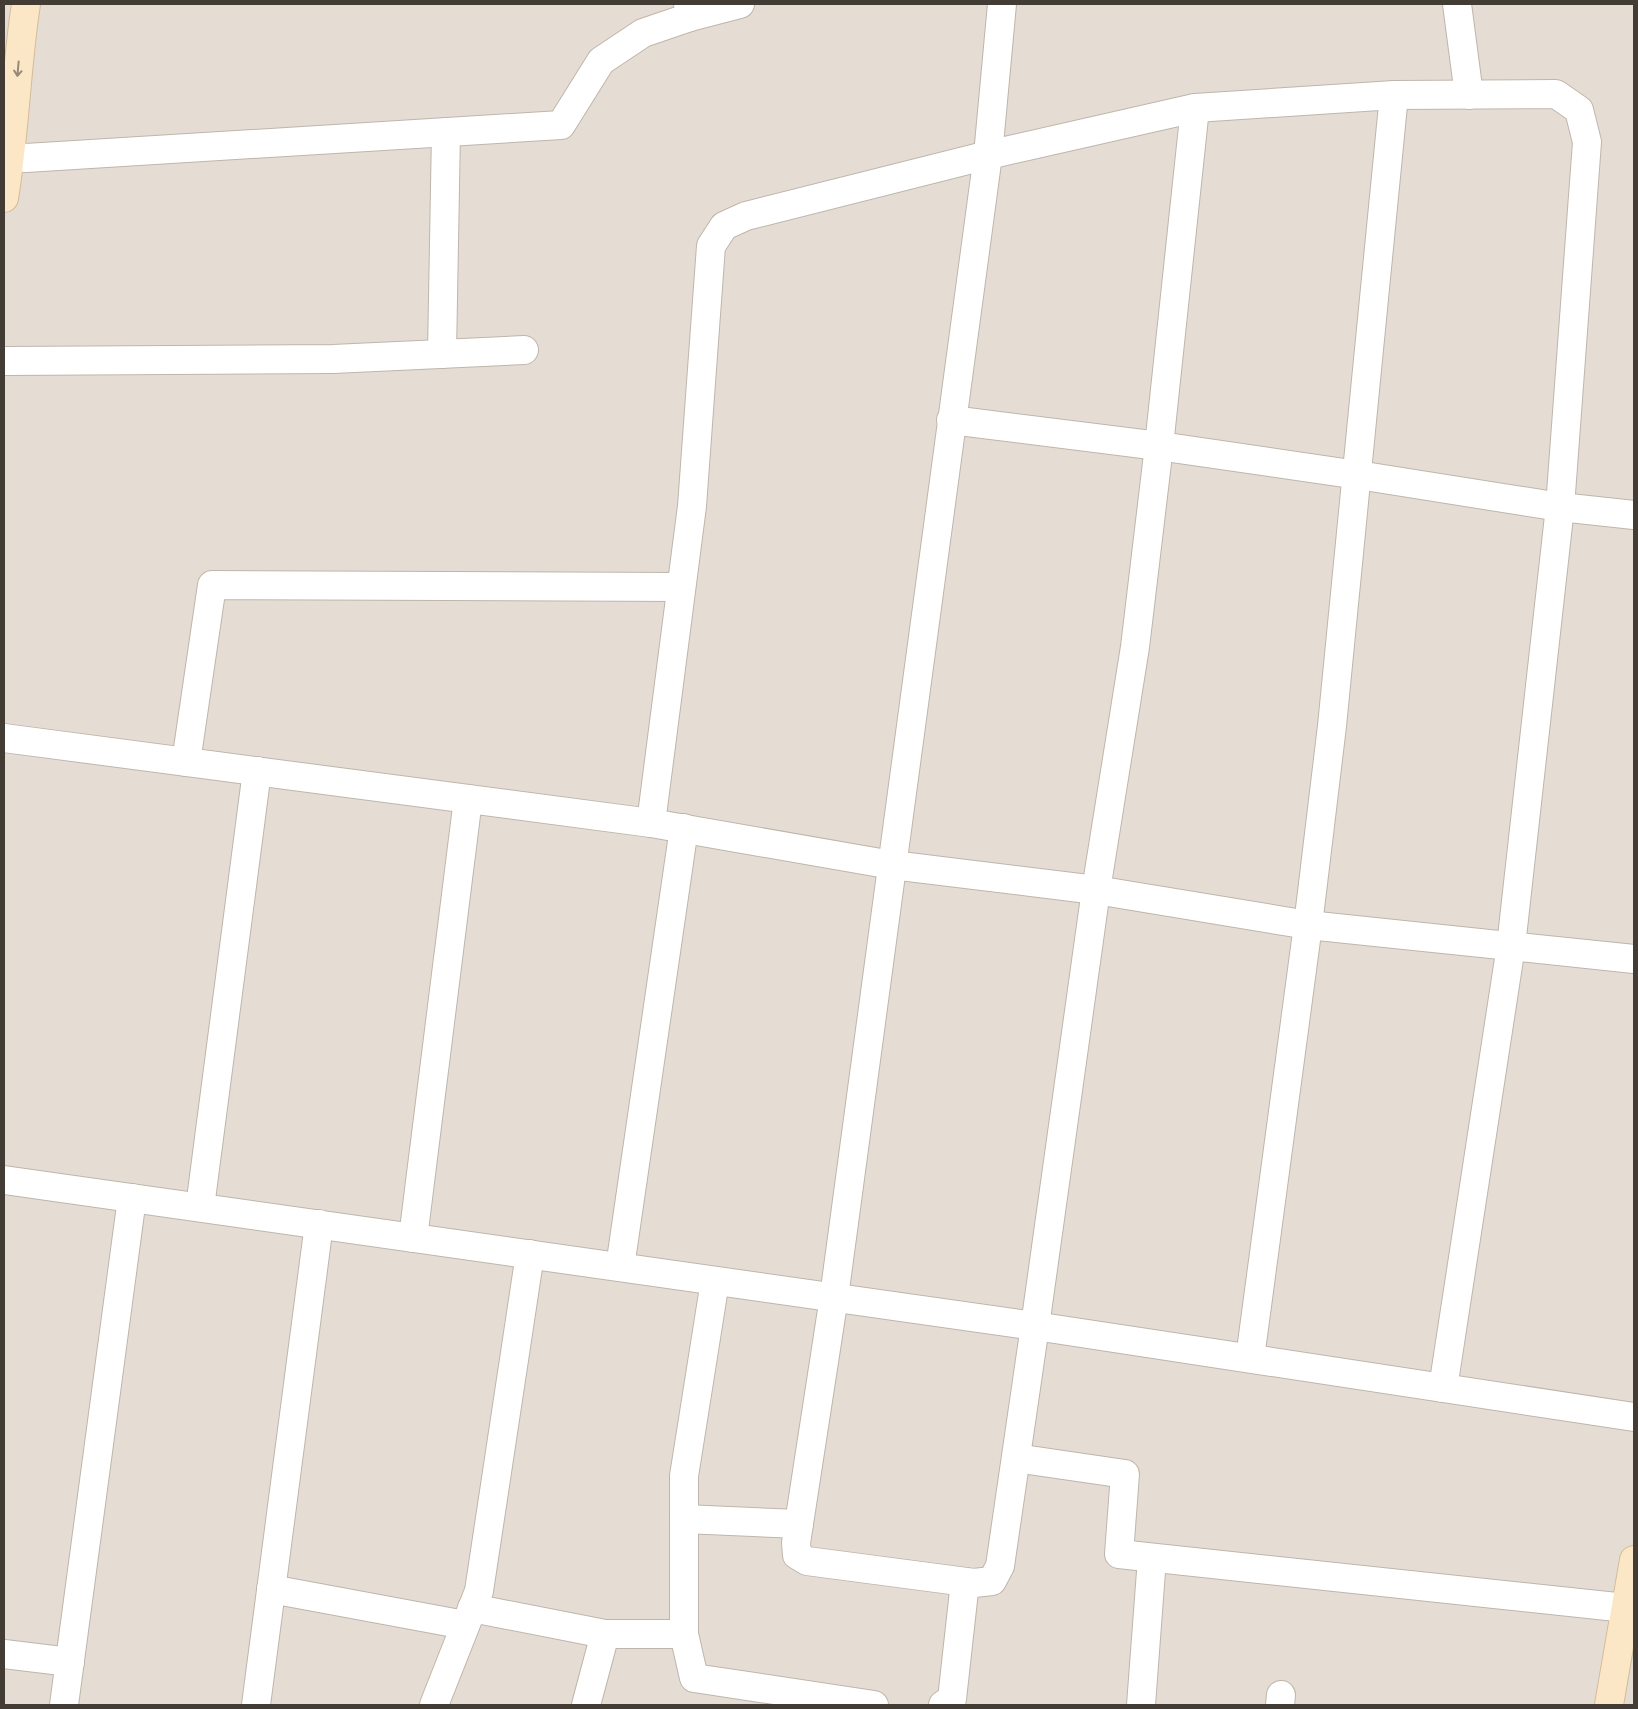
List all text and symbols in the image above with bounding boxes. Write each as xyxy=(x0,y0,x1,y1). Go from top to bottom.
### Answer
one-way arrow xyxy=(13,61,23,77)

